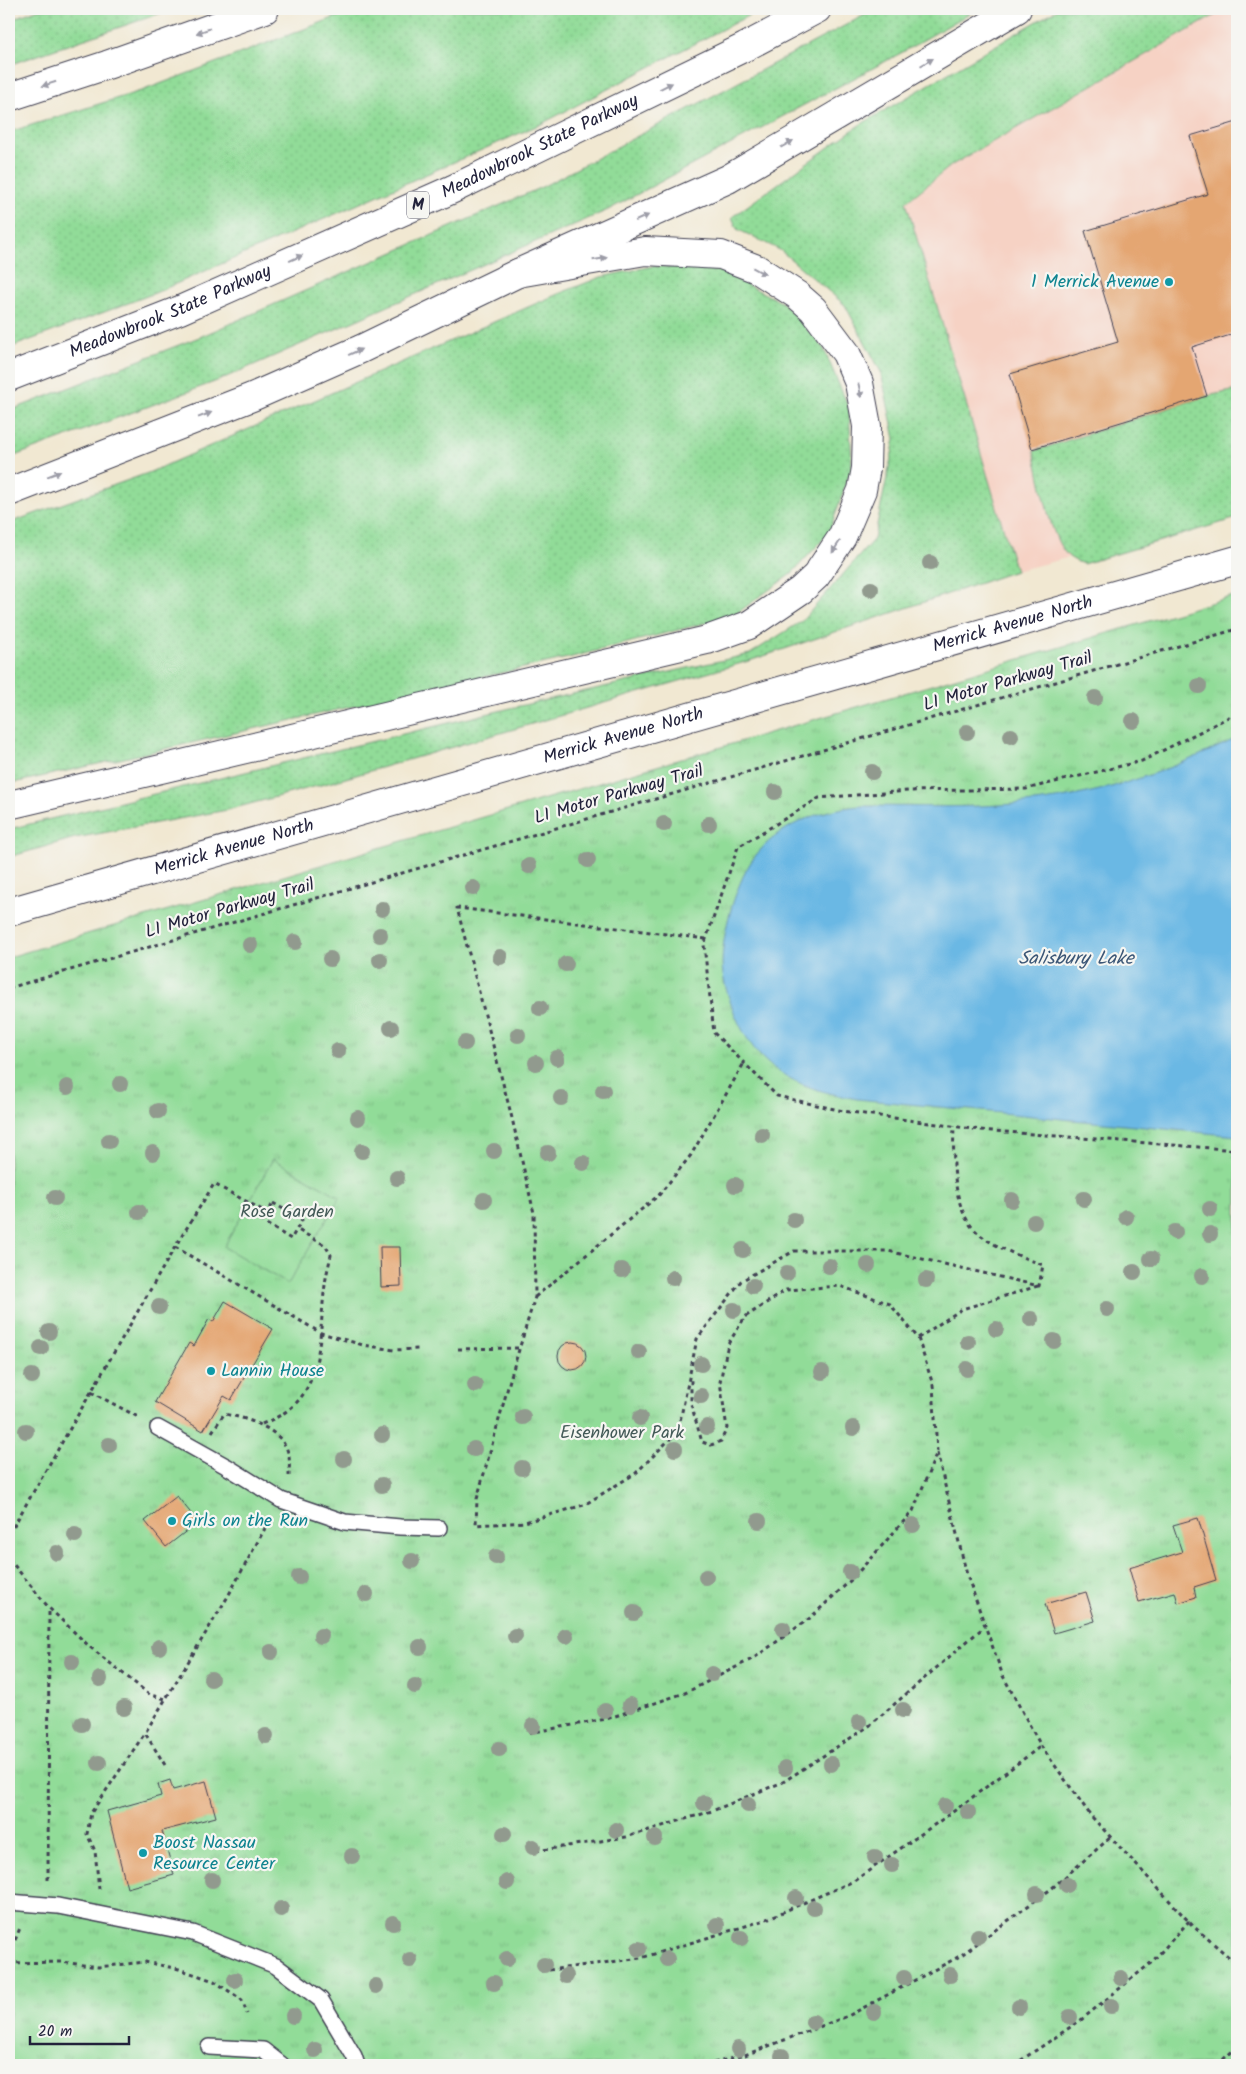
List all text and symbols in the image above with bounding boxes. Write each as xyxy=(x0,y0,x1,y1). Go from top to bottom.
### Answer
one-way arrow xyxy=(195,27,210,35)
one-way arrow xyxy=(920,58,934,66)
one-way arrow xyxy=(42,80,57,88)
one-way arrow xyxy=(659,82,673,90)
street label: Meadowbrook State Parkway xyxy=(437,86,644,207)
one-way arrow xyxy=(780,140,793,149)
road number: M xyxy=(407,192,429,218)
one-way arrow xyxy=(635,213,649,221)
one-way arrow xyxy=(289,254,303,262)
one-way arrow xyxy=(593,255,609,263)
street label: Meadowbrook State Parkway xyxy=(65,257,276,366)
one-way arrow xyxy=(751,267,766,275)
place label: 1 Merrick Avenue xyxy=(1031,268,1159,297)
marker: 1 Merrick Avenue xyxy=(1163,276,1175,288)
one-way arrow xyxy=(348,347,362,355)
one-way arrow xyxy=(856,384,864,399)
one-way arrow xyxy=(198,411,213,418)
one-way arrow xyxy=(47,470,61,478)
one-way arrow xyxy=(831,540,840,553)
street label: Merrick Avenue North xyxy=(929,588,1096,661)
street label: LI Motor Parkway Trail xyxy=(920,644,1097,720)
street label: Merrick Avenue North xyxy=(540,699,707,773)
street label: LI Motor Parkway Trail xyxy=(531,757,708,833)
street label: Merrick Avenue North xyxy=(150,811,317,884)
street label: LI Motor Parkway Trail xyxy=(142,871,319,947)
water label: Salisbury Lake xyxy=(1019,944,1136,974)
park label: Rose Garden xyxy=(240,1198,334,1227)
place label: Lannin House xyxy=(221,1357,324,1386)
marker: Lannin House xyxy=(205,1365,217,1377)
park label: Eisenhower Park xyxy=(560,1419,685,1448)
place label: Girls on the Run xyxy=(182,1507,308,1536)
marker: Girls on the Run xyxy=(166,1515,178,1527)
place label: Boost Nassau Resource Center xyxy=(153,1829,276,1879)
marker: Boost Nassau Resource Center xyxy=(137,1847,149,1859)
scale bar xyxy=(30,2014,129,2046)
text: 20 m xyxy=(38,2020,72,2044)

